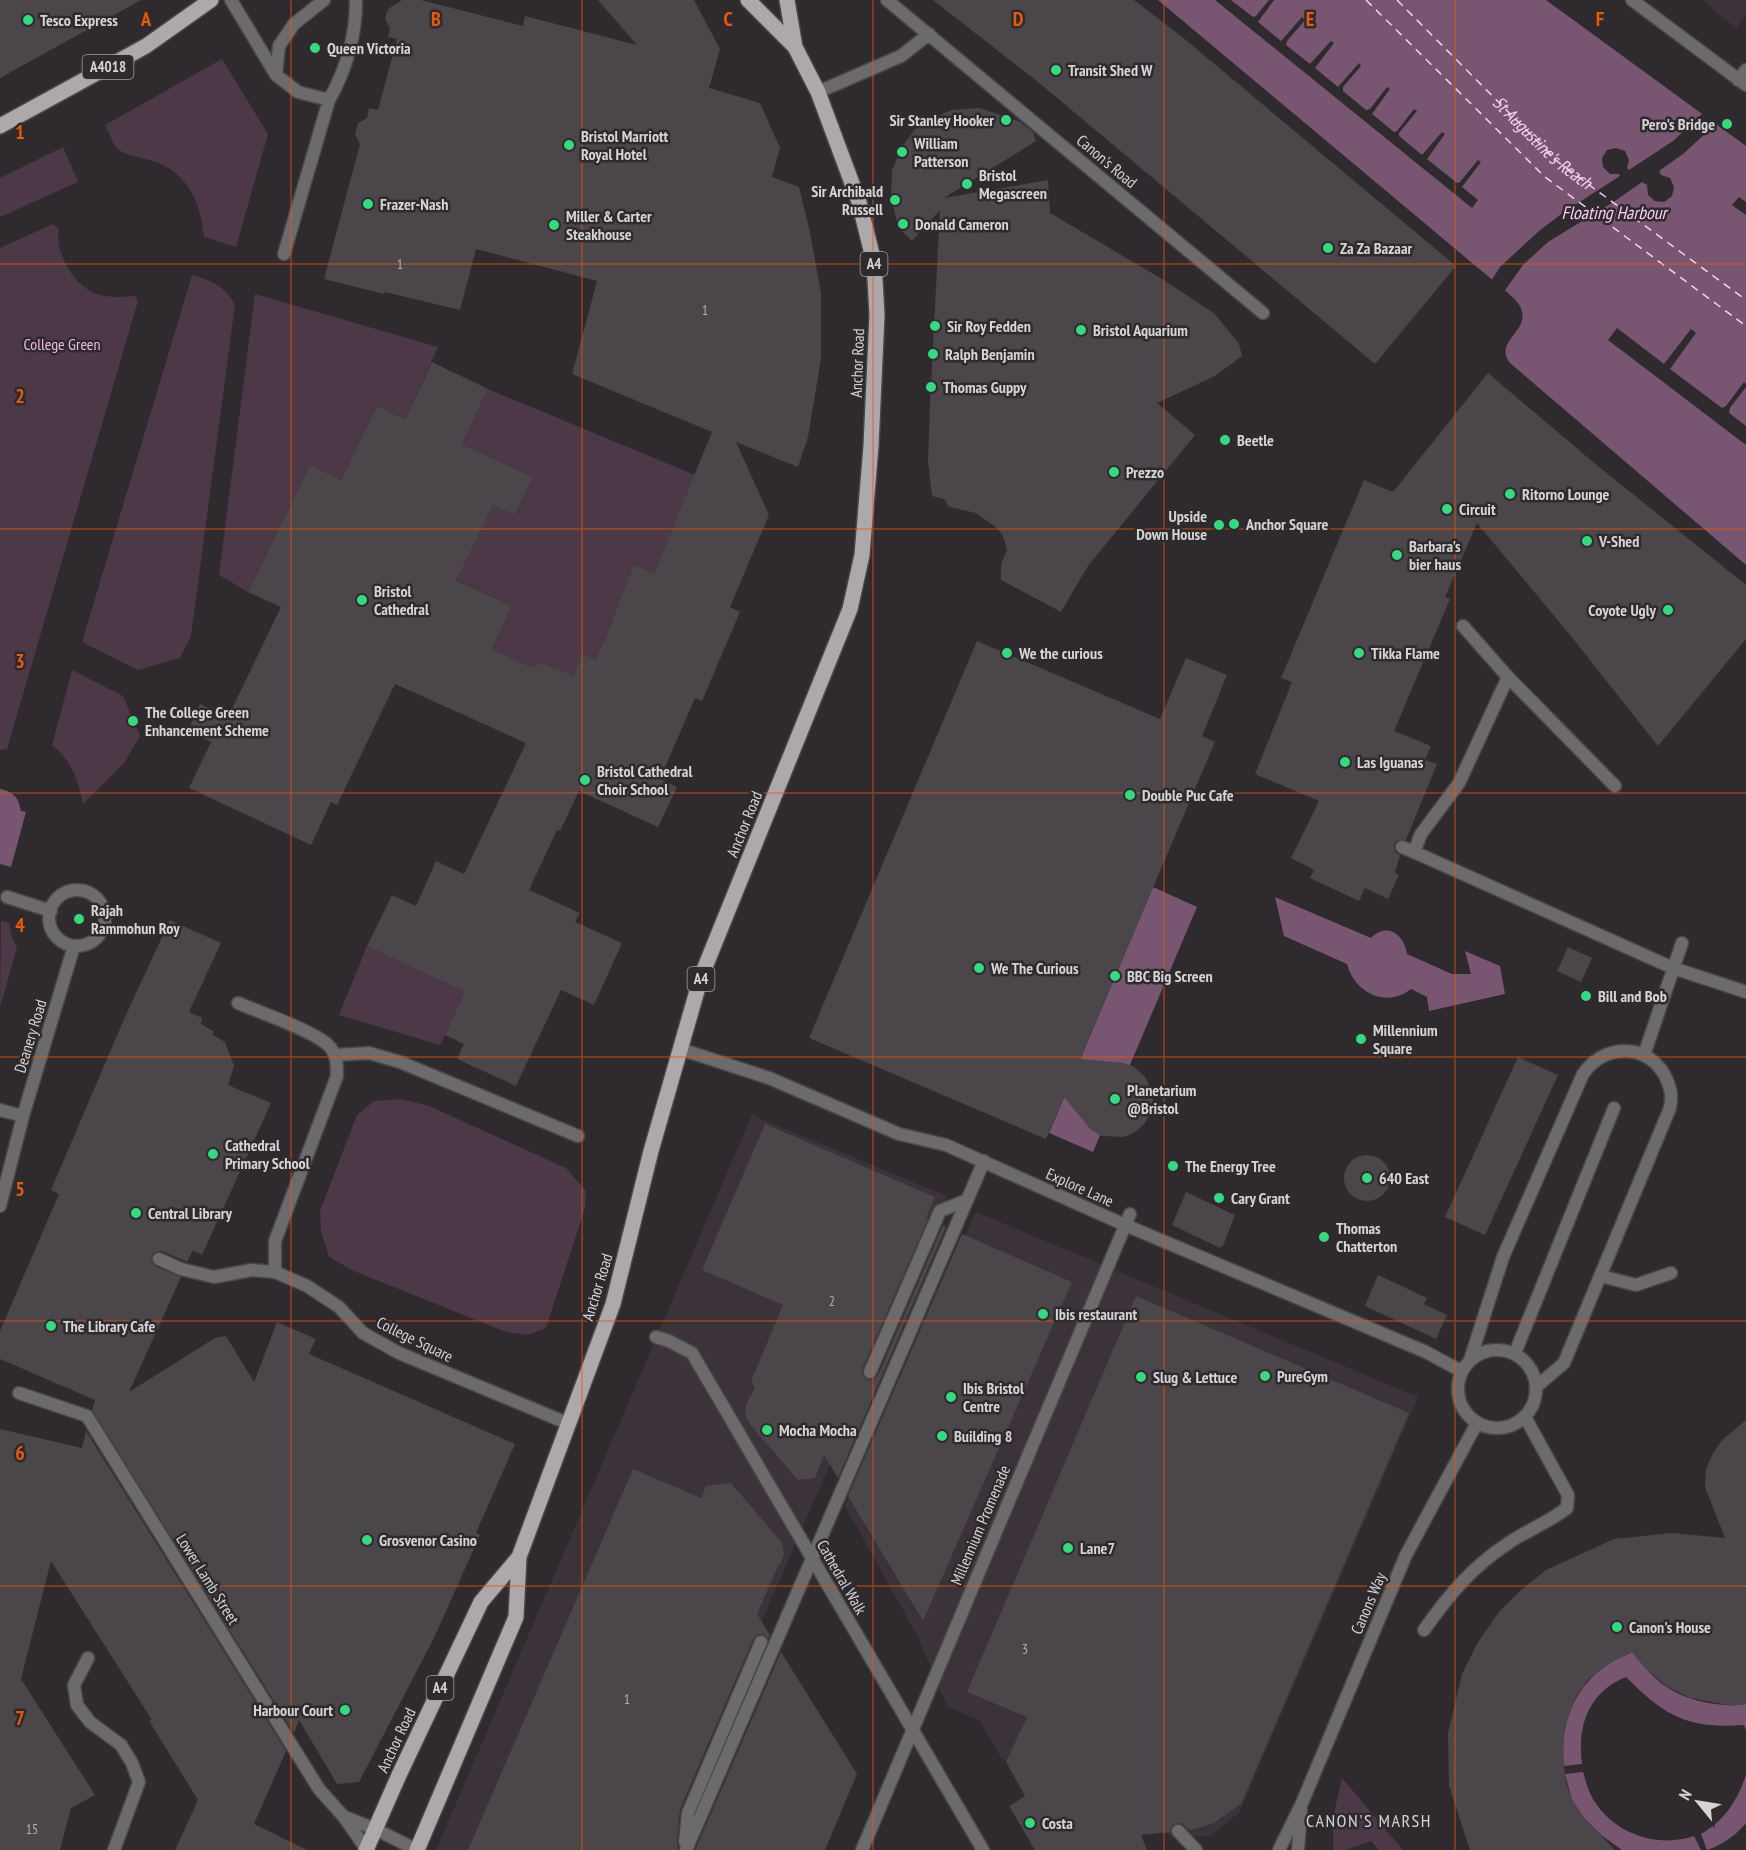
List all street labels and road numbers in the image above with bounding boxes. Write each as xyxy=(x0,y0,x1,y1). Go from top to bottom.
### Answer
road number: A4018 xyxy=(82,55,134,79)
street label: Canon's Road xyxy=(1073,130,1141,192)
road number: A4 xyxy=(860,252,888,276)
street label: Anchor Road xyxy=(846,328,868,398)
street label: Anchor Road xyxy=(722,788,766,860)
road number: A4 xyxy=(688,967,714,991)
street label: Deanery Road xyxy=(9,997,51,1075)
street label: Explore Lane xyxy=(1043,1163,1117,1211)
street label: Anchor Road xyxy=(577,1251,617,1323)
street label: College Square xyxy=(373,1312,457,1366)
street label: Millennium Promenade xyxy=(946,1462,1014,1588)
street label: Lower Lamb Street xyxy=(172,1530,244,1629)
street label: Cathedral Walk xyxy=(813,1536,872,1618)
street label: Canons Way xyxy=(1346,1569,1390,1637)
road number: A4 xyxy=(426,1676,454,1700)
street label: Anchor Road xyxy=(372,1704,420,1776)

